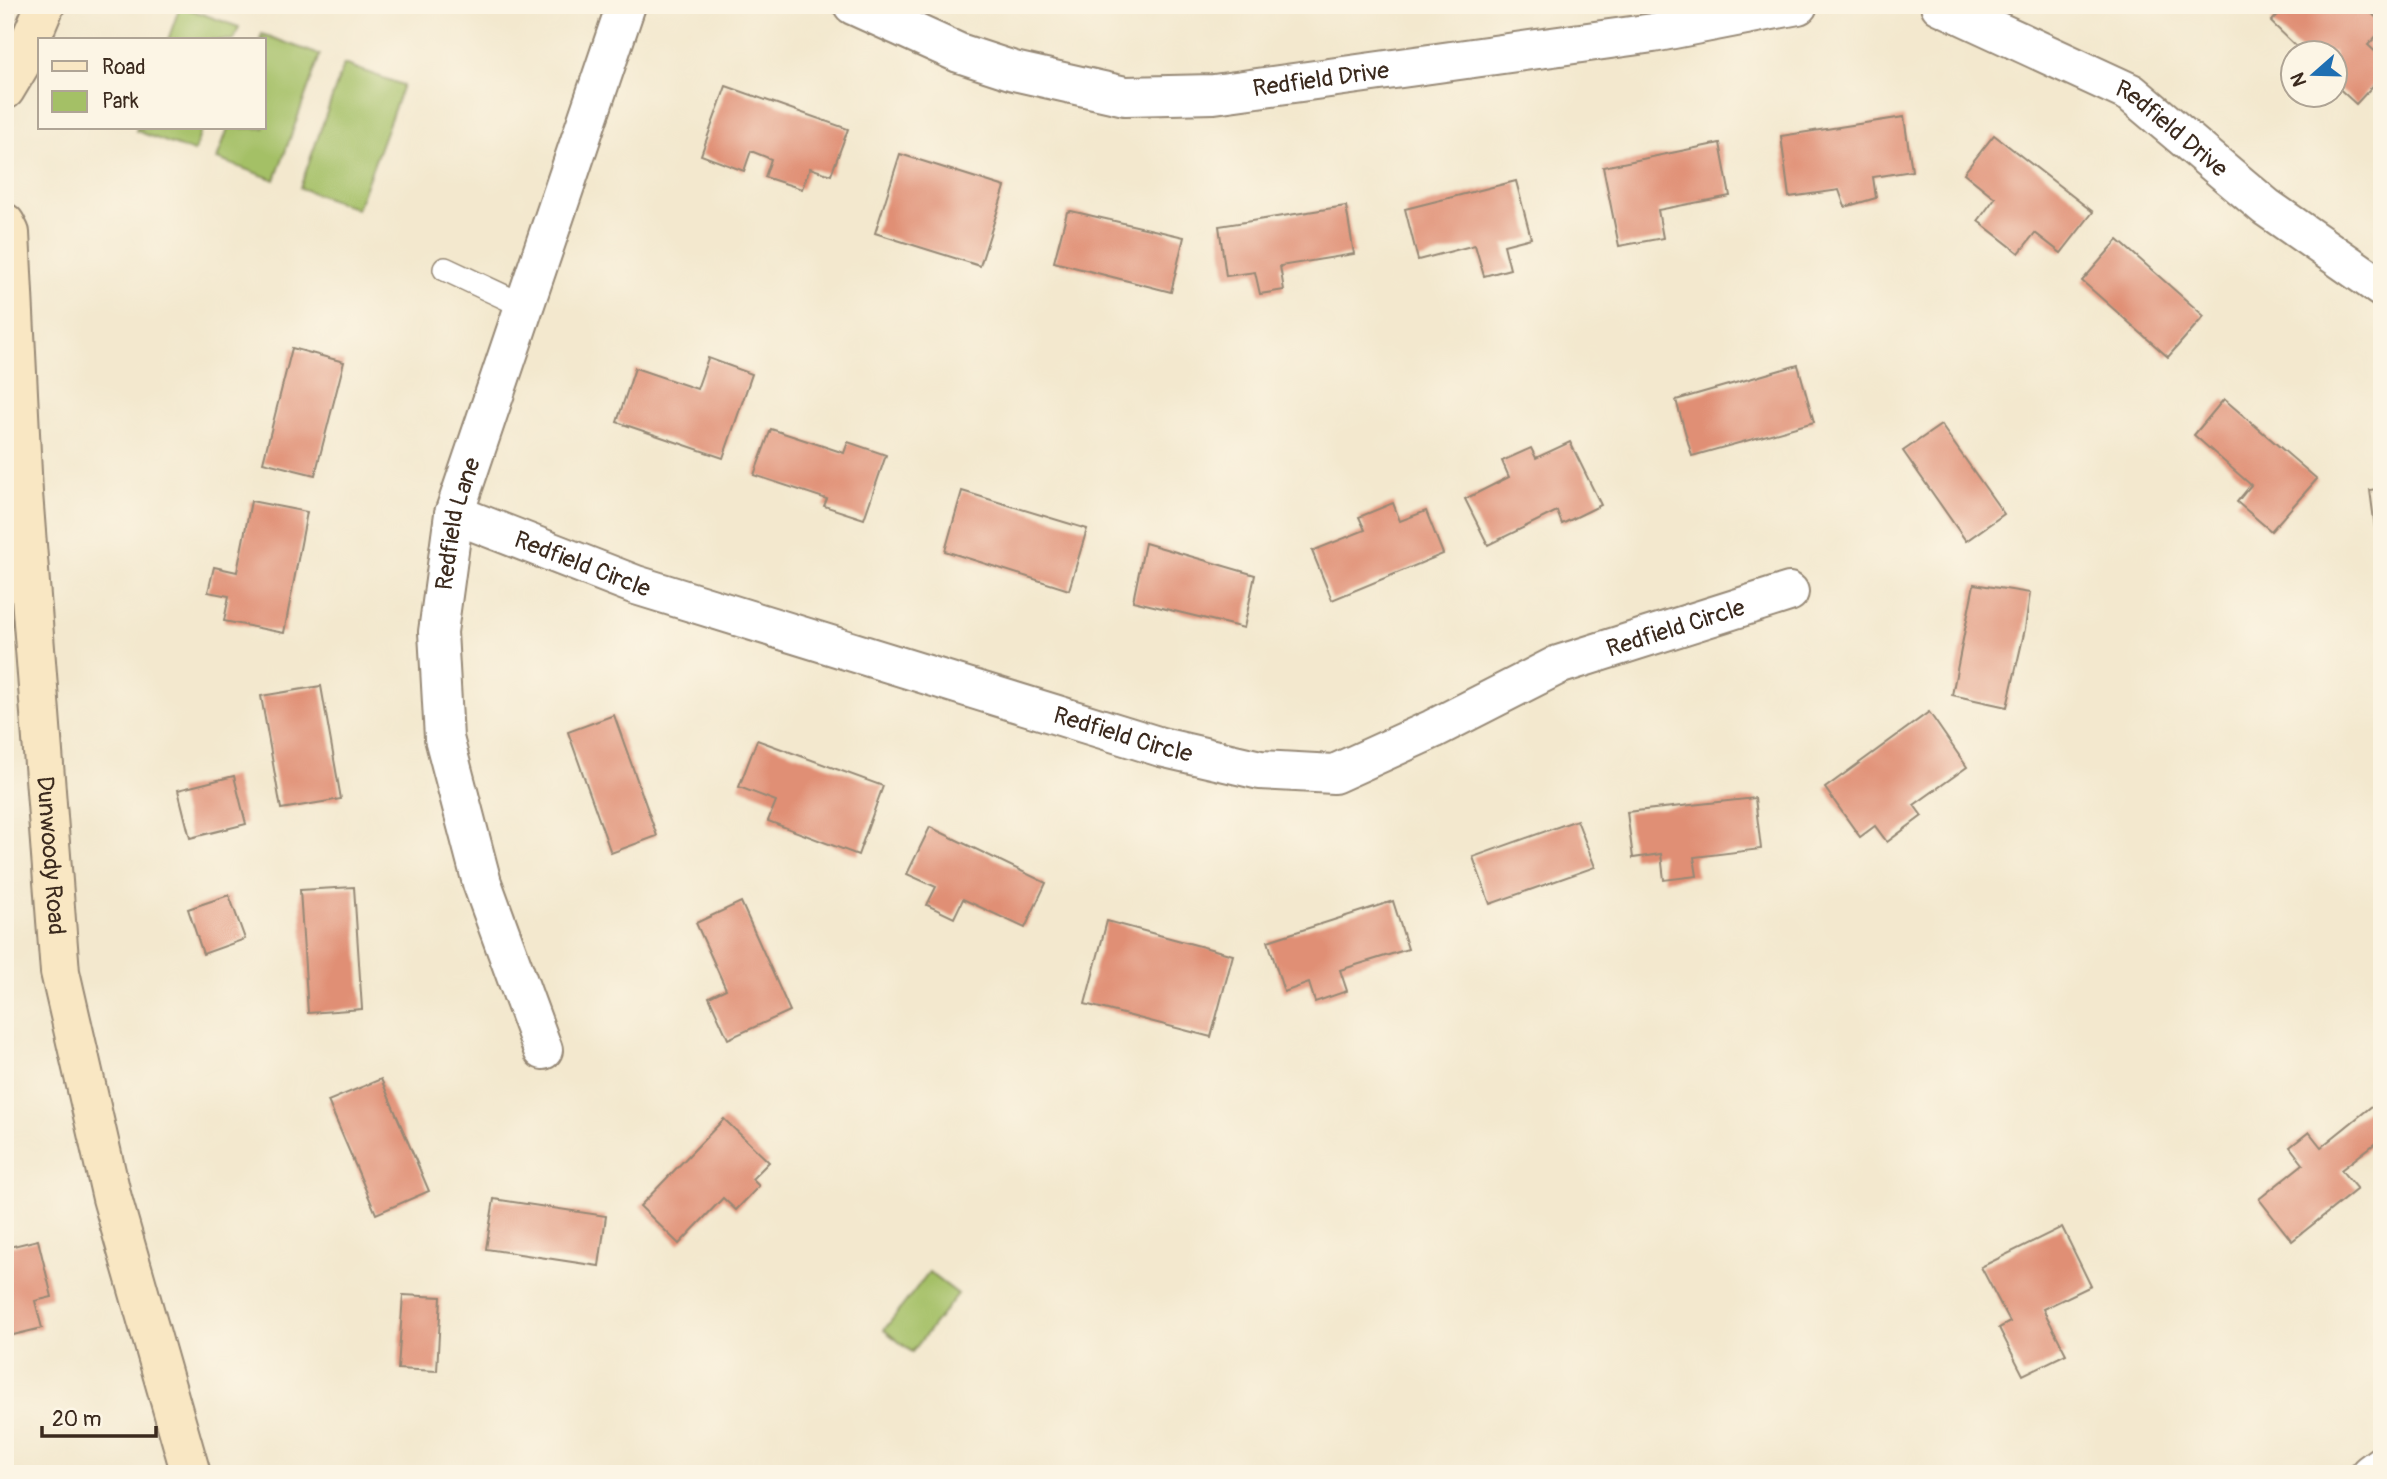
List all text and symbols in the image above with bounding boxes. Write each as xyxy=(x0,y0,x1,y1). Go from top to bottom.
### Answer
legend xyxy=(38,38,266,130)
north arrow xyxy=(2278,38,2348,108)
text: Road xyxy=(102,54,146,81)
street label: Redfield Drive xyxy=(1251,55,1391,103)
text: N xyxy=(2285,69,2312,90)
street label: Redfield Drive xyxy=(2111,74,2234,183)
text: Park xyxy=(102,88,139,115)
street label: Redfield Lane xyxy=(429,453,487,592)
street label: Redfield Circle xyxy=(510,525,654,603)
street label: Redfield Circle xyxy=(1603,592,1749,663)
street label: Redfield Circle xyxy=(1050,700,1196,768)
street label: Dunwoody Road xyxy=(30,775,72,936)
scale bar xyxy=(42,1395,156,1439)
text: 20 m xyxy=(52,1406,101,1433)

